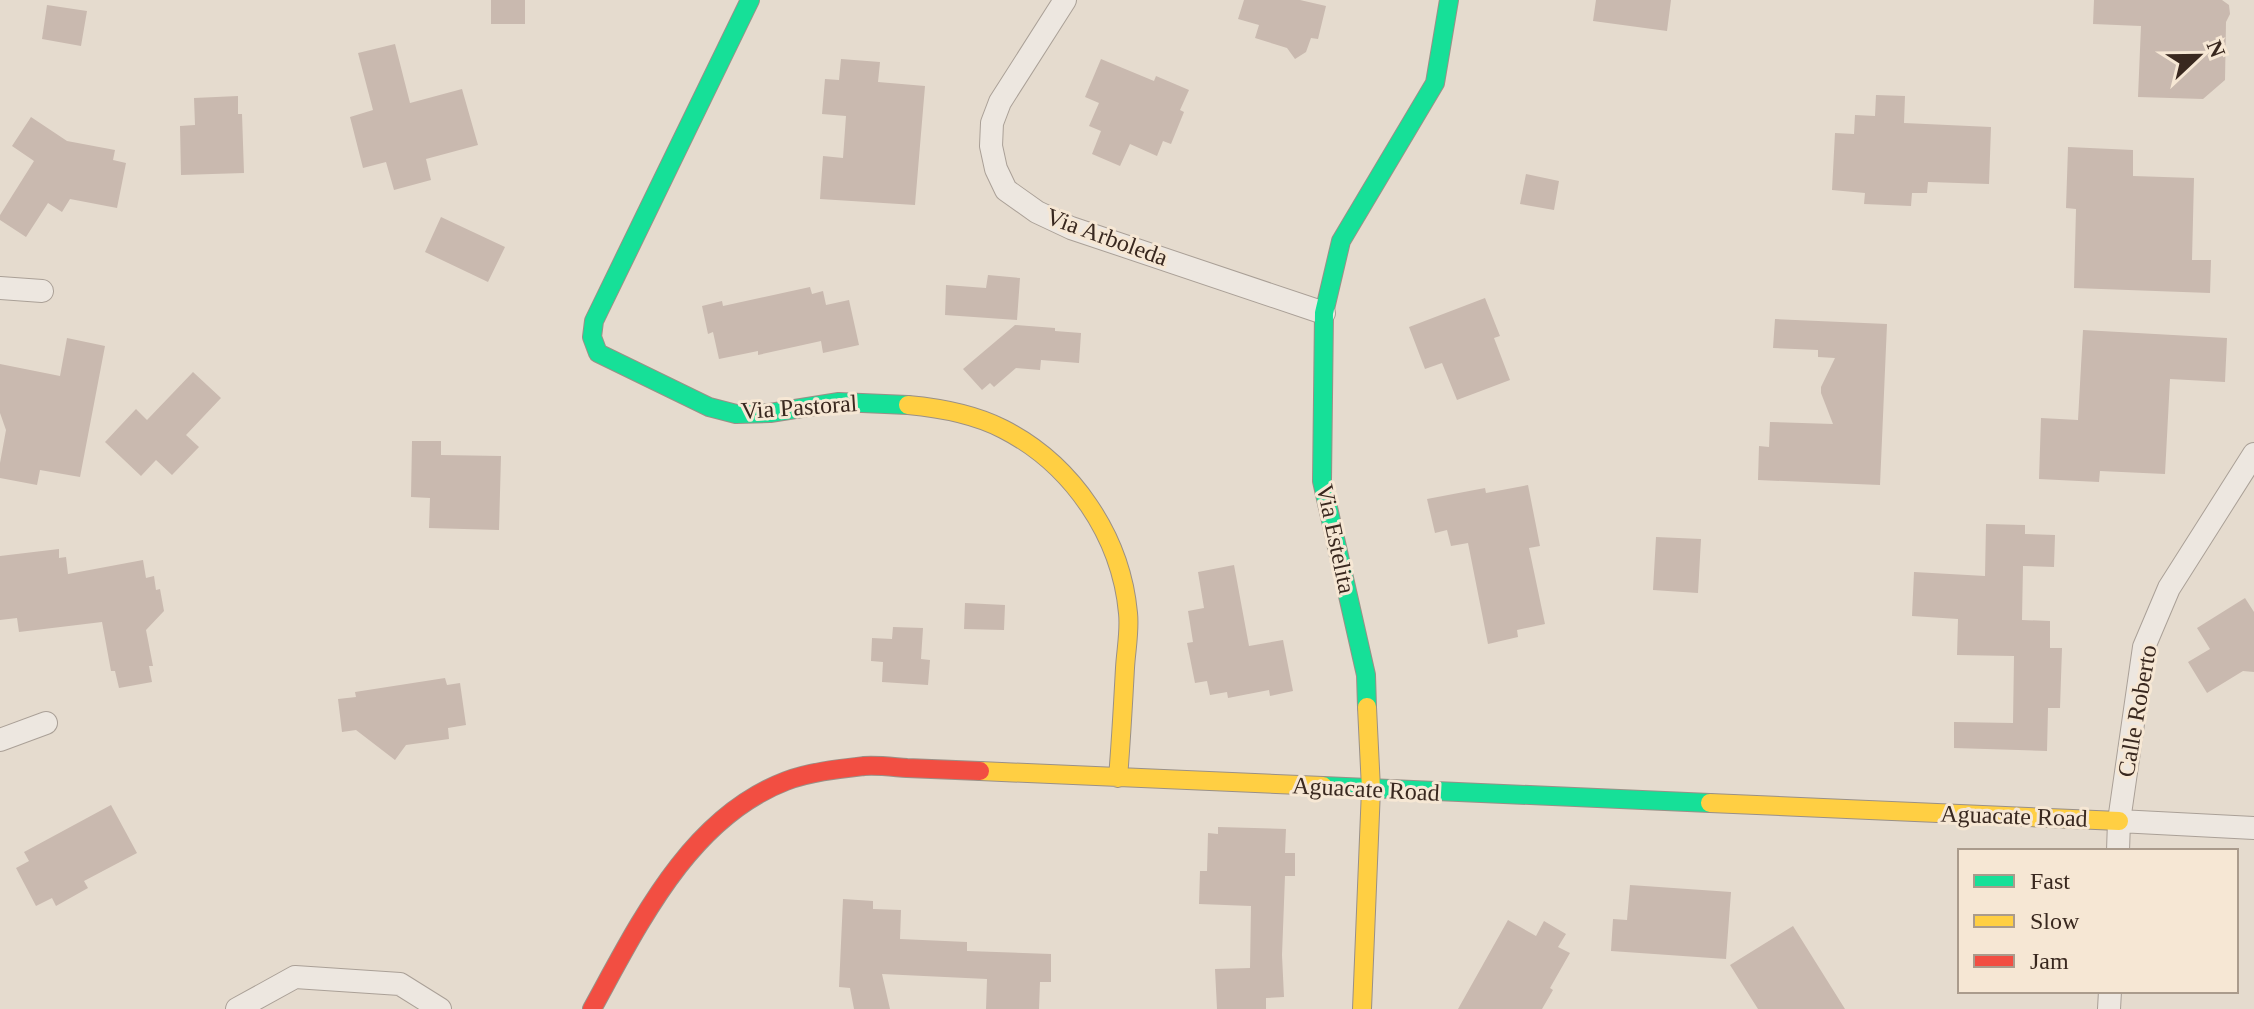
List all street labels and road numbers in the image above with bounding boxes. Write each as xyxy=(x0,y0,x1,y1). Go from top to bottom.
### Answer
street label: Via Arboleda xyxy=(1043,203,1172,271)
street label: Via Pastoral xyxy=(740,390,858,424)
street label: Via Estelita xyxy=(1312,482,1360,596)
street label: Calle Roberto xyxy=(2113,643,2161,779)
street label: Aguacate Road xyxy=(1292,772,1440,806)
street label: Aguacate Road xyxy=(1940,800,2088,832)

